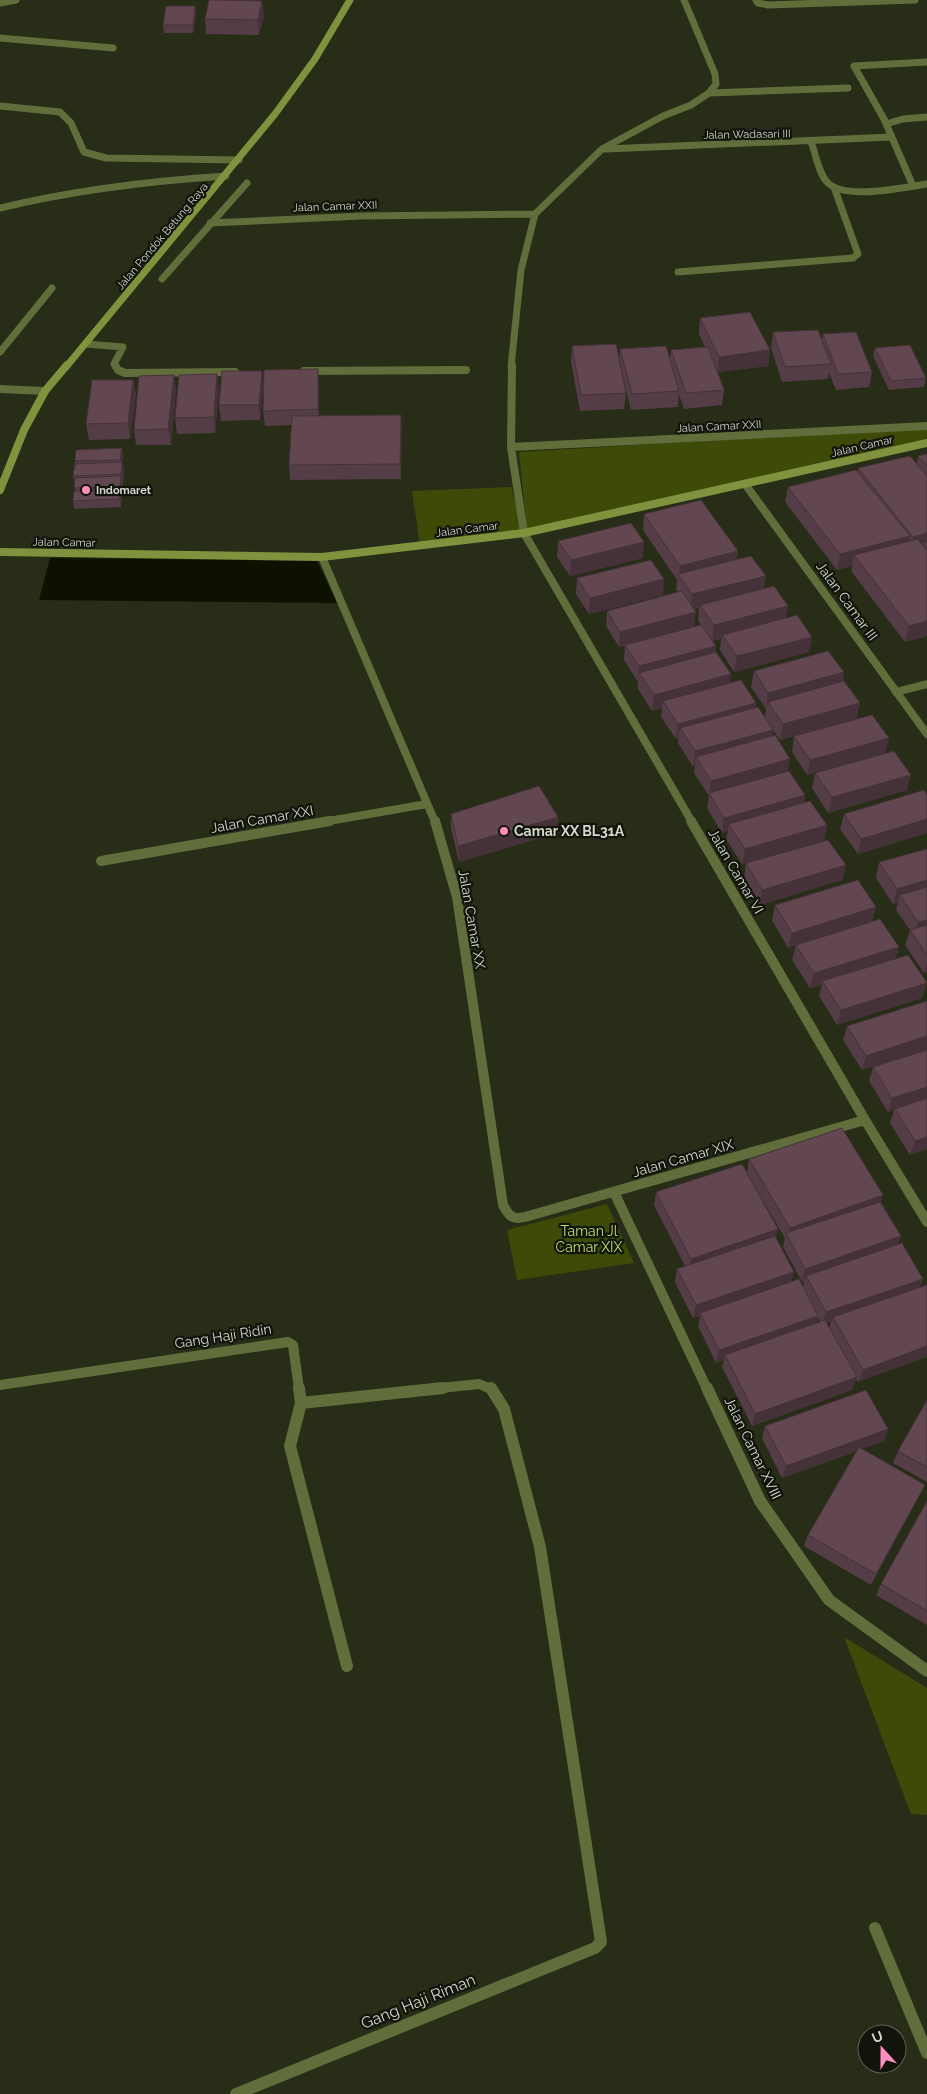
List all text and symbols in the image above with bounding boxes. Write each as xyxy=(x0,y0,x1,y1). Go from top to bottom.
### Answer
street label: Jalan Wadasari III xyxy=(703,127,791,142)
street label: Jalan Pondok Betung Raya xyxy=(114,180,211,293)
street label: Jalan Camar XXII xyxy=(292,199,378,214)
street label: Jalan Camar XXII xyxy=(676,418,762,435)
street label: Jalan Camar xyxy=(830,433,894,460)
marker: Indomaret xyxy=(80,484,92,496)
place label: Indomaret xyxy=(96,484,152,497)
street label: Jalan Camar xyxy=(435,519,499,540)
street label: Jalan Camar xyxy=(32,535,96,550)
street label: Jalan Camar III xyxy=(813,558,881,644)
street label: Jalan Camar XXI xyxy=(209,802,315,836)
place label: Camar XX BL31A xyxy=(514,823,625,839)
marker: Camar XX BL31A xyxy=(498,825,510,837)
street label: Jalan Camar VI xyxy=(705,826,767,916)
street label: Jalan Camar XX xyxy=(455,868,489,970)
street label: Jalan Camar XIX xyxy=(631,1136,735,1180)
park label: Taman Jl Camar XIX xyxy=(556,1223,623,1255)
street label: Gang Haji Ridin xyxy=(173,1320,273,1352)
street label: Jalan Camar XVIII xyxy=(721,1394,785,1502)
street label: Gang Haji Riman xyxy=(358,1970,478,2033)
north arrow xyxy=(857,2024,907,2074)
text: U xyxy=(870,2028,885,2046)

